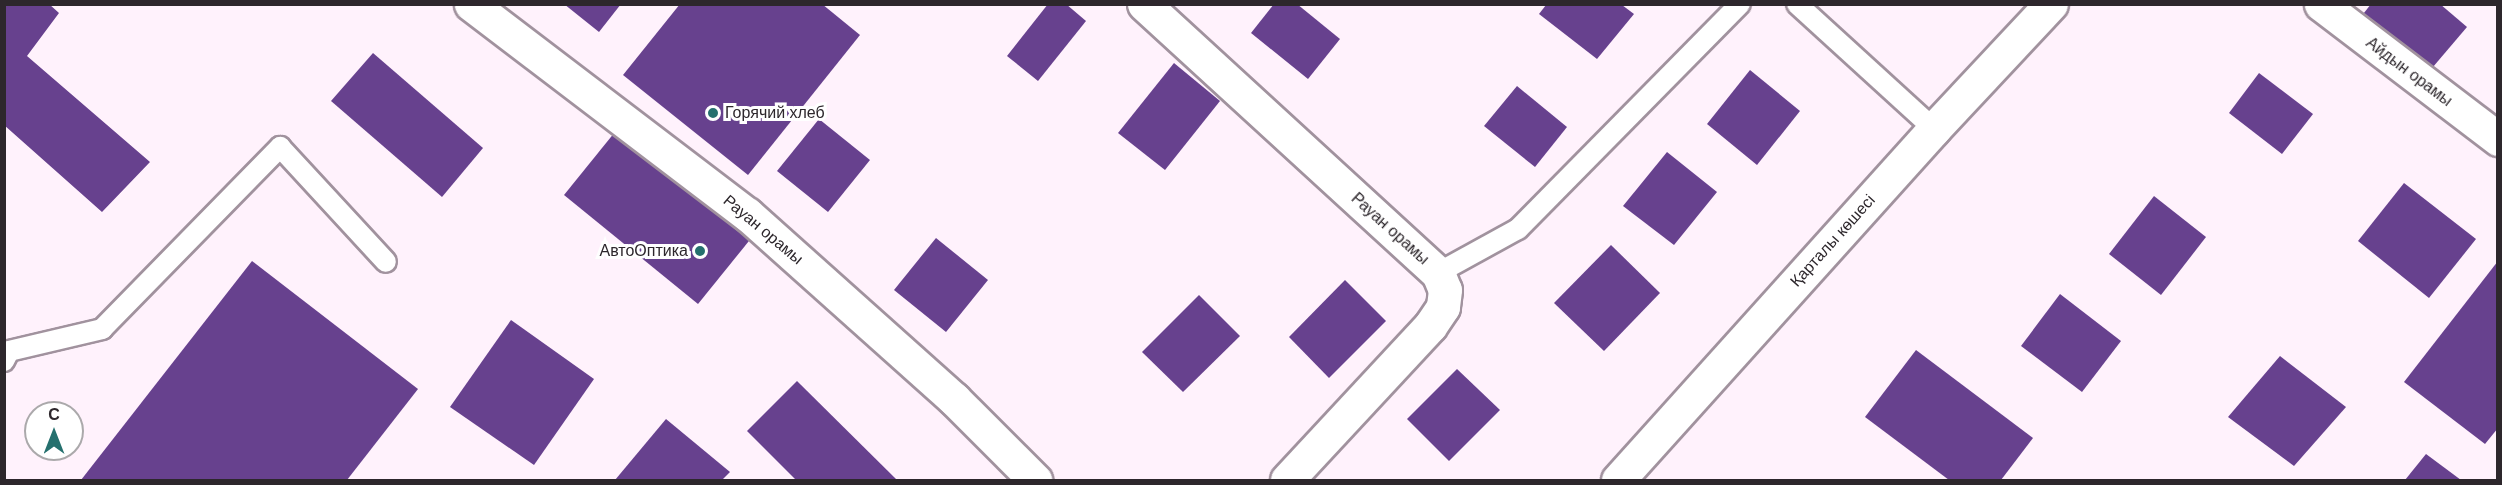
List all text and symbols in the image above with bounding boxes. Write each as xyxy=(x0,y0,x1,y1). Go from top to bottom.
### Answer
street label: Айдын орамы xyxy=(2362,33,2456,111)
place label: Горячий хлеб xyxy=(725,103,825,123)
marker: Горячий хлеб xyxy=(706,106,720,120)
street label: Рауан орамы xyxy=(1347,189,1433,269)
street label: Рауан орамы xyxy=(719,191,807,269)
street label: Қарталы көшесі xyxy=(1787,191,1879,291)
place label: АвтоОптика xyxy=(600,241,688,261)
marker: АвтоОптика xyxy=(693,244,707,258)
north arrow xyxy=(24,401,84,461)
text: С xyxy=(48,406,60,423)

